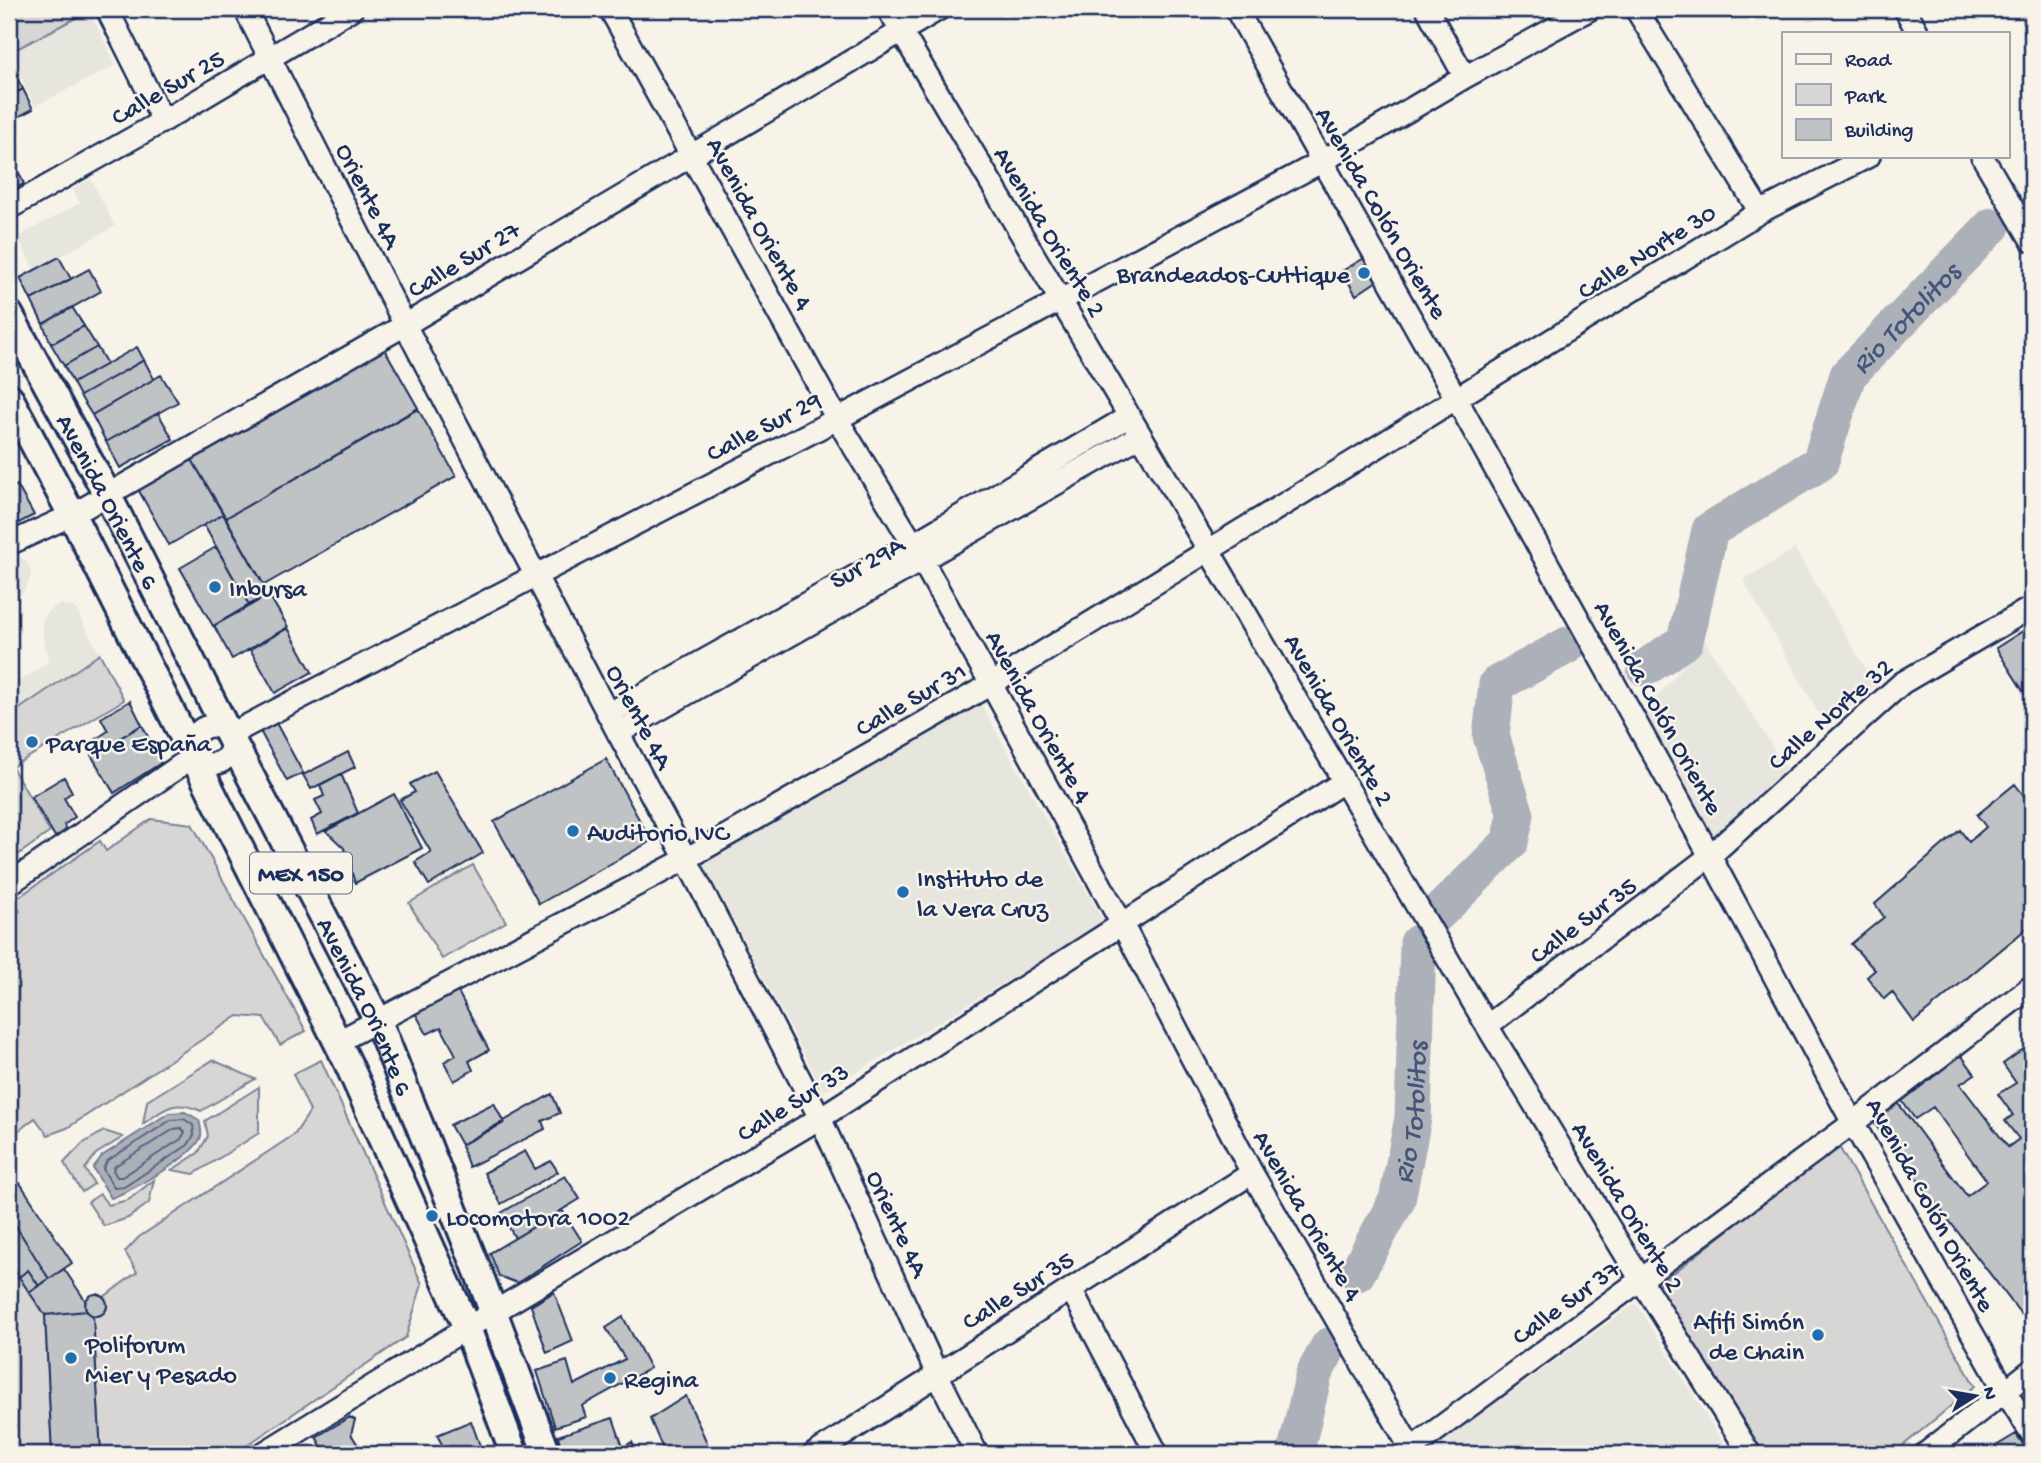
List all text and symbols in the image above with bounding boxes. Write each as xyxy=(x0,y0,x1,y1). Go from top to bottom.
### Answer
legend xyxy=(1782,32,2010,158)
street label: Calle Sur 25 xyxy=(107,45,231,135)
text: Road xyxy=(1845,50,1893,75)
text: Park xyxy=(1844,86,1888,111)
street label: Avenida Colón Oriente xyxy=(1306,103,1453,326)
text: Building xyxy=(1844,120,1914,145)
street label: Avenida Oriente 4 xyxy=(697,133,817,317)
street label: Oriente 4A xyxy=(326,139,406,256)
street label: Avenida Oriente 2 xyxy=(984,143,1110,324)
street label: Calle Norte 30 xyxy=(1573,199,1724,309)
street label: Calle Sur 27 xyxy=(404,216,528,307)
water label: Rio Totolitos xyxy=(1846,256,1970,382)
place label: Brandeados-Cuttique xyxy=(1116,262,1351,293)
marker: Brandeados-Cuttique xyxy=(1356,265,1372,281)
street label: Calle Sur 29 xyxy=(702,387,828,471)
street label: Avenida Oriente 6 xyxy=(46,410,164,596)
street label: Sur 29A xyxy=(826,530,912,599)
place label: Inbursa xyxy=(229,576,308,607)
marker: Inbursa xyxy=(207,579,223,595)
street label: Avenida Colón Oriente xyxy=(1584,597,1728,822)
street label: Avenida Oriente 4 xyxy=(976,626,1096,810)
street label: Avenida Oriente 2 xyxy=(1274,630,1398,813)
street label: Calle Norte 32 xyxy=(1763,653,1901,779)
street label: Calle Sur 31 xyxy=(851,658,973,746)
street label: Oriente 4A xyxy=(597,660,678,777)
place label: Parque España xyxy=(45,731,213,762)
marker: Parque España xyxy=(24,734,40,750)
place label: Auditorio IVC xyxy=(587,820,731,851)
marker: Auditorio IVC xyxy=(565,823,581,839)
road number: MEX 150 xyxy=(250,852,352,894)
place label: Instituto de la Vera Cruz xyxy=(917,866,1049,927)
street label: Calle Sur 35 xyxy=(1525,872,1644,973)
marker: Instituto de la Vera Cruz xyxy=(895,884,911,900)
street label: Avenida Oriente 6 xyxy=(307,914,418,1102)
water label: Rio Totolitos xyxy=(1389,1039,1436,1186)
street label: Calle Sur 33 xyxy=(733,1058,856,1151)
street label: Avenida Colón Oriente xyxy=(1856,1094,2000,1319)
street label: Avenida Oriente 2 xyxy=(1562,1118,1688,1299)
street label: Avenida Oriente 4 xyxy=(1243,1126,1367,1308)
street label: Oriente 4A xyxy=(857,1167,934,1285)
place label: Locomotora 1002 xyxy=(446,1205,630,1236)
marker: Locomotora 1002 xyxy=(424,1208,440,1224)
street label: Calle Sur 35 xyxy=(958,1246,1081,1339)
street label: Calle Sur 37 xyxy=(1507,1254,1629,1354)
place label: Afifi Simón de Chain xyxy=(1693,1309,1805,1370)
marker: Afifi Simón de Chain xyxy=(1810,1327,1826,1343)
place label: Poliforum Mier y Pesado xyxy=(84,1332,237,1393)
marker: Poliforum Mier y Pesado xyxy=(63,1350,79,1366)
north arrow xyxy=(1940,1362,2010,1432)
place label: Regina xyxy=(624,1367,700,1398)
marker: Regina xyxy=(602,1370,618,1386)
text: N xyxy=(1976,1385,2001,1402)

